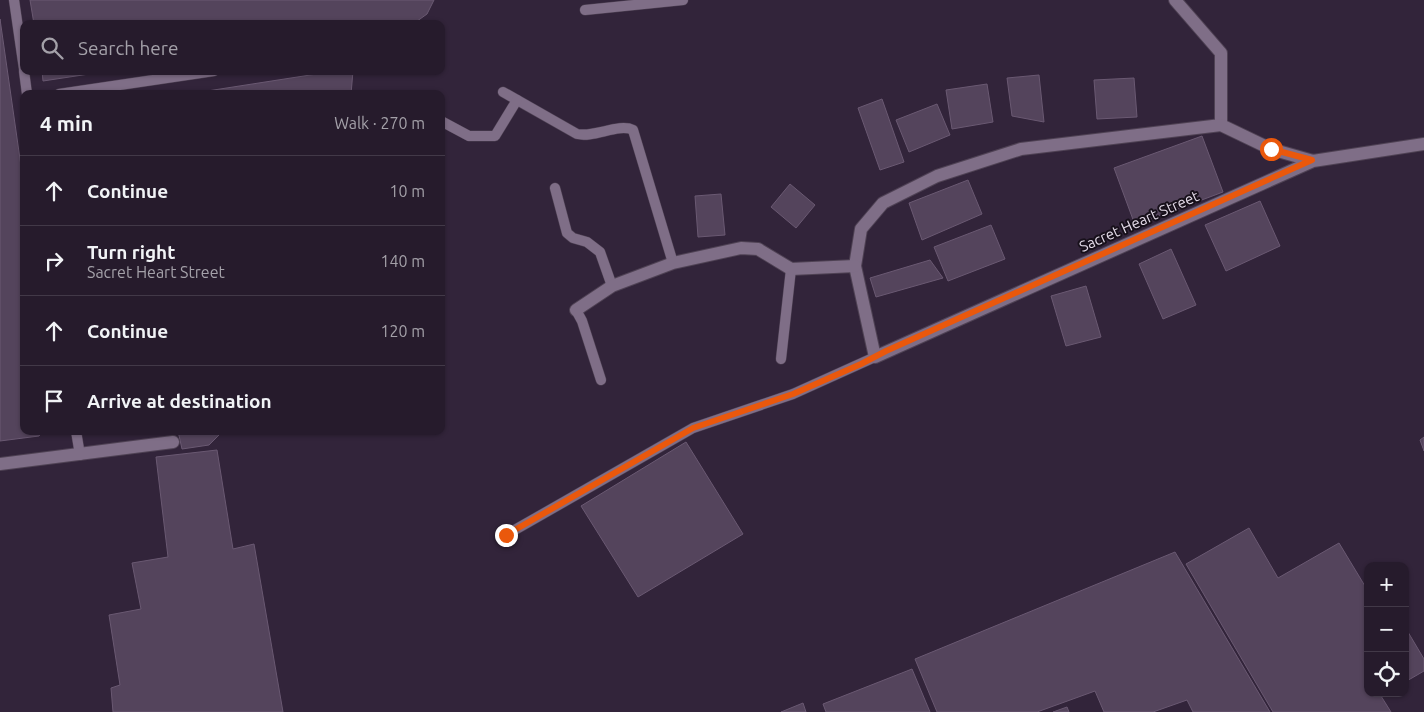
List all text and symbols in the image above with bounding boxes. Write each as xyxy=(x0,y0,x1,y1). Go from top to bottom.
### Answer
search box xyxy=(20,20,445,75)
icon: search xyxy=(38,34,66,62)
text: Search here xyxy=(78,37,178,59)
text: 4 min xyxy=(40,111,93,135)
text: Walk · 270 m xyxy=(334,114,425,132)
route start xyxy=(1260,138,1283,161)
icon: ahead xyxy=(40,177,68,205)
text: Continue xyxy=(87,180,168,202)
text: 10 m xyxy=(389,182,425,200)
street label: Sacret Heart Street xyxy=(1077,187,1202,255)
text: Turn right xyxy=(87,241,175,263)
icon: right xyxy=(40,247,68,275)
text: 140 m xyxy=(380,252,425,270)
text: Sacret Heart Street xyxy=(87,263,225,281)
icon: ahead xyxy=(40,317,68,345)
text: Continue xyxy=(87,320,168,342)
text: 120 m xyxy=(380,322,425,340)
icon: arrive xyxy=(40,387,68,415)
text: Arrive at destination xyxy=(87,390,272,412)
route end xyxy=(495,524,518,547)
map controls xyxy=(1364,562,1409,697)
button: + xyxy=(1364,562,1409,607)
button: − xyxy=(1364,607,1409,652)
button: locate xyxy=(1364,652,1409,697)

